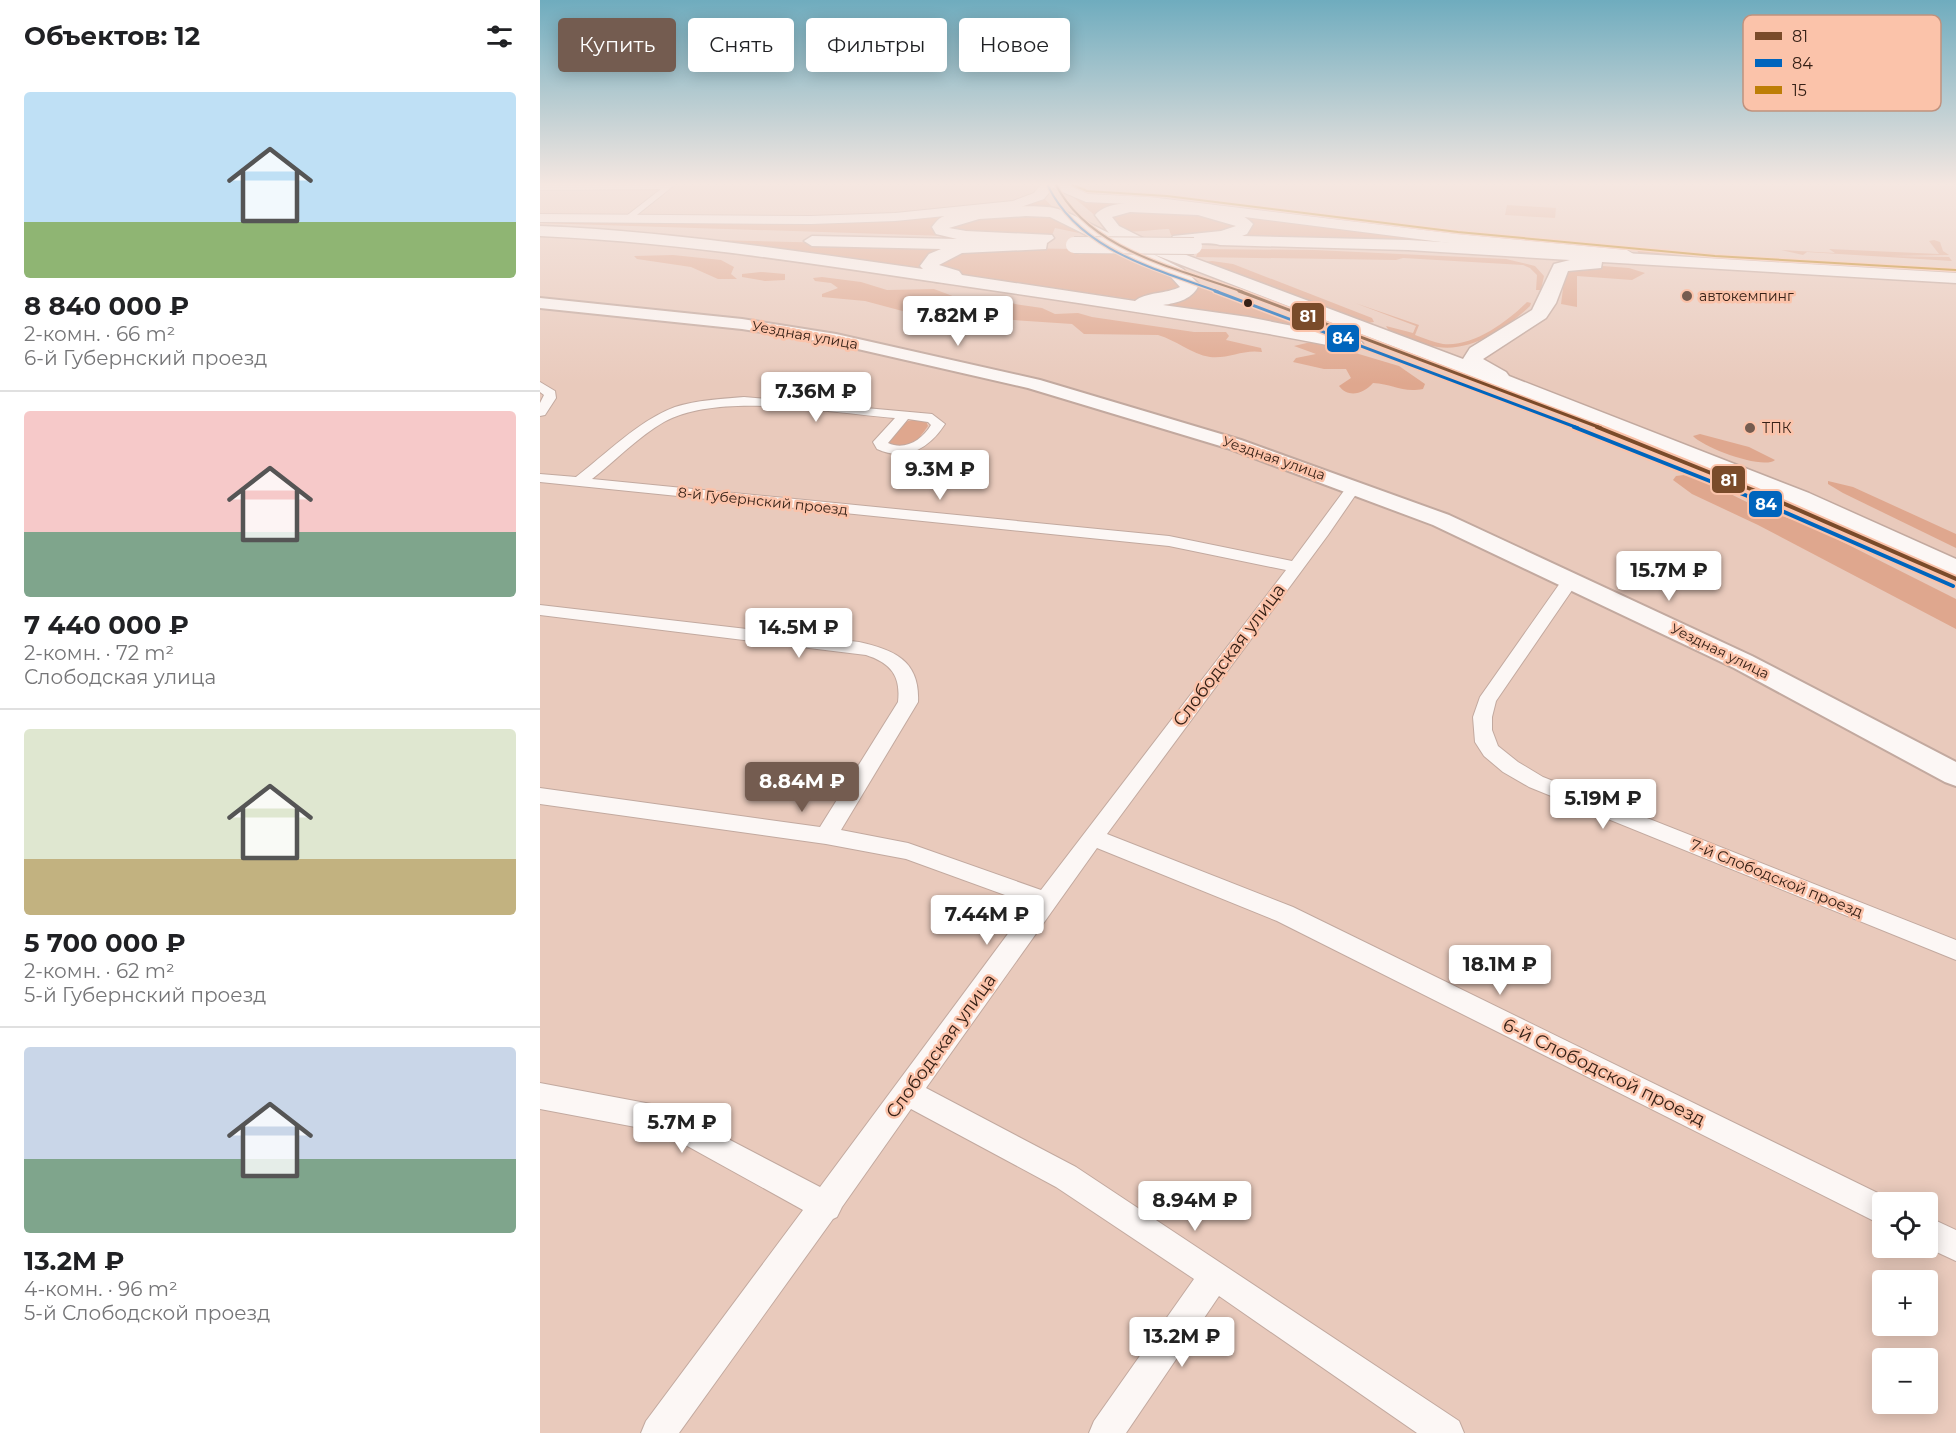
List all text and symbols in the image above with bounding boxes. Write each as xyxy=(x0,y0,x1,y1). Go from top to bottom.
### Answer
legend xyxy=(1743,15,1941,111)
chip: Купить xyxy=(558,18,676,72)
chip: Снять xyxy=(688,18,794,72)
chip: Фильтры xyxy=(806,18,947,72)
chip: Новое xyxy=(959,18,1070,72)
text: Объектов: 12 xyxy=(24,20,200,52)
icon: filters xyxy=(483,20,516,53)
text: 81 xyxy=(1792,27,1808,46)
text: 84 xyxy=(1792,54,1813,73)
text: 15 xyxy=(1792,81,1807,100)
icon: home xyxy=(216,131,324,239)
place label: автокемпинг xyxy=(1699,287,1794,305)
marker: автокемпинг xyxy=(1680,289,1694,303)
text: 8 840 000 ₽ xyxy=(24,290,189,322)
pin: 7.82M ₽ xyxy=(903,296,1013,347)
unlabelled marker xyxy=(1242,297,1254,309)
line badge: 81 xyxy=(1291,302,1325,331)
text: 7.82M ₽ xyxy=(917,303,999,327)
text: 81 xyxy=(1300,307,1316,326)
street label: Уездная улица xyxy=(751,317,859,353)
text: 2-комн. · 66 m² xyxy=(24,322,175,346)
line badge: 84 xyxy=(1326,324,1360,353)
text: 84 xyxy=(1332,329,1354,348)
text: 6-й Губернский проезд xyxy=(24,346,267,370)
pin: 7.36M ₽ xyxy=(761,372,871,423)
text: 7.36M ₽ xyxy=(775,379,857,403)
place label: ТПК xyxy=(1762,419,1792,437)
marker: ТПК xyxy=(1743,421,1757,435)
street label: Уездная улица xyxy=(1220,432,1328,484)
icon: home xyxy=(216,450,324,558)
pin: 9.3M ₽ xyxy=(891,450,989,501)
text: 9.3M ₽ xyxy=(905,457,975,481)
line badge: 81 xyxy=(1711,465,1746,494)
text: 81 xyxy=(1721,471,1737,490)
street label: 8-й Губернский проезд xyxy=(677,483,849,519)
line badge: 84 xyxy=(1748,490,1783,518)
text: 84 xyxy=(1755,495,1777,514)
pin: 15.7M ₽ xyxy=(1614,551,1724,602)
text: 15.7M ₽ xyxy=(1630,558,1708,582)
street label: Слободская улица xyxy=(1168,579,1290,731)
pin: 14.5M ₽ xyxy=(744,608,854,659)
text: 7 440 000 ₽ xyxy=(24,609,189,641)
text: 14.5M ₽ xyxy=(759,615,839,639)
street label: Уездная улица xyxy=(1668,619,1772,683)
text: 2-комн. · 72 m² xyxy=(24,641,174,665)
text: Слободская улица xyxy=(24,665,216,689)
pin: 8.84M ₽ xyxy=(747,762,857,813)
icon: home xyxy=(216,768,324,876)
text: 8.84M ₽ xyxy=(759,769,845,793)
pin: 5.19M ₽ xyxy=(1548,779,1658,830)
text: 5.19M ₽ xyxy=(1564,786,1642,810)
street label: 7-й Слободской проезд xyxy=(1688,835,1866,921)
pin: 7.44M ₽ xyxy=(932,895,1042,946)
text: 7.44M ₽ xyxy=(945,902,1029,926)
text: 5 700 000 ₽ xyxy=(24,927,186,959)
pin: 18.1M ₽ xyxy=(1445,945,1555,996)
text: 18.1M ₽ xyxy=(1463,952,1537,976)
text: 2-комн. · 62 m² xyxy=(24,959,175,983)
street label: Слободская улица xyxy=(881,970,1001,1122)
text: 5-й Губернский проезд xyxy=(24,983,266,1007)
street label: 6-й Слободской проезд xyxy=(1499,1013,1709,1131)
icon: home xyxy=(216,1086,324,1194)
pin: 5.7M ₽ xyxy=(633,1103,731,1154)
text: 5.7M ₽ xyxy=(647,1110,717,1134)
pin: 8.94M ₽ xyxy=(1140,1181,1250,1232)
text: 8.94M ₽ xyxy=(1152,1188,1238,1212)
map controls xyxy=(1872,1192,1938,1414)
button: locate xyxy=(1872,1192,1938,1258)
text: 13.2M ₽ xyxy=(24,1245,124,1277)
button: + xyxy=(1872,1270,1938,1336)
text: 4-комн. · 96 m² xyxy=(24,1277,178,1301)
text: 5-й Слободской проезд xyxy=(24,1301,270,1325)
pin: 13.2M ₽ xyxy=(1127,1317,1237,1368)
text: 13.2M ₽ xyxy=(1143,1324,1221,1348)
button: − xyxy=(1872,1348,1938,1414)

